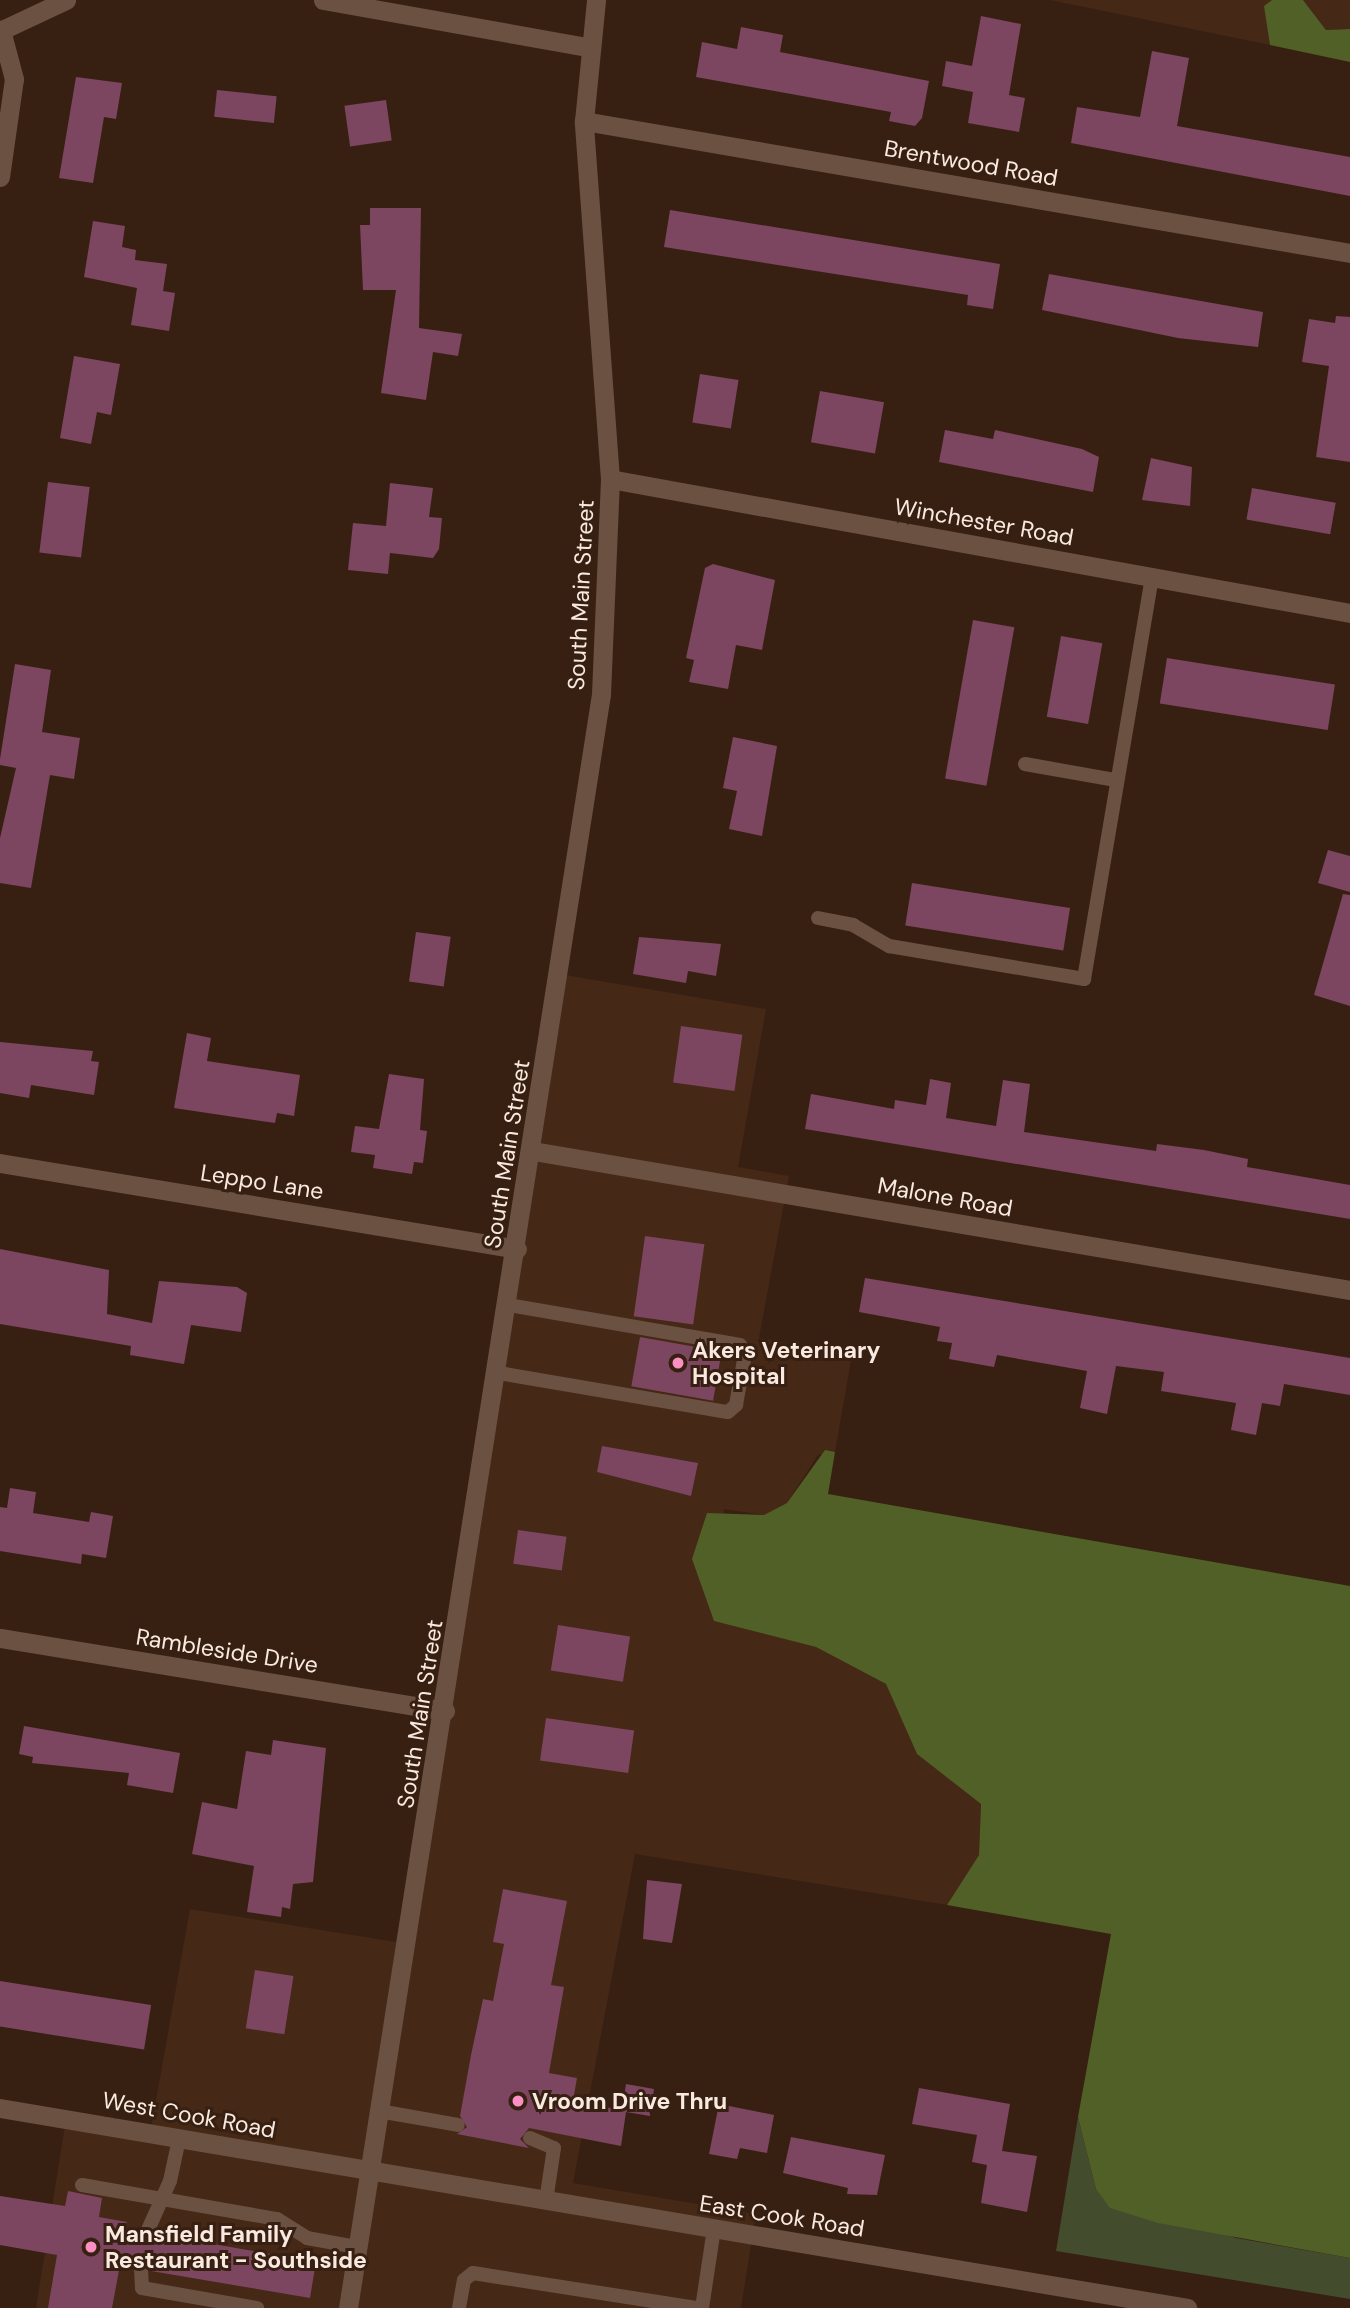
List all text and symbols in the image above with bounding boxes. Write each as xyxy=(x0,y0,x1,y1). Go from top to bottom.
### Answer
street label: Brentwood Road xyxy=(882,134,1060,192)
street label: Winchester Road xyxy=(892,493,1076,551)
street label: South Main Street xyxy=(562,499,600,691)
street label: South Main Street xyxy=(478,1058,536,1250)
street label: Leppo Lane xyxy=(199,1159,325,1205)
street label: Malone Road xyxy=(875,1172,1015,1222)
place label: Akers Veterinary Hospital xyxy=(692,1336,880,1390)
marker: Akers Veterinary Hospital xyxy=(670,1355,686,1371)
street label: South Main Street xyxy=(391,1618,449,1810)
street label: Rambleside Drive xyxy=(134,1623,320,1679)
street label: West Cook Road xyxy=(100,2086,278,2144)
place label: Vroom Drive Thru xyxy=(532,2087,727,2115)
marker: Vroom Drive Thru xyxy=(510,2093,526,2109)
street label: East Cook Road xyxy=(698,2189,866,2243)
place label: Mansfield Family Restaurant - Southside xyxy=(105,2220,367,2274)
marker: Mansfield Family Restaurant - Southside xyxy=(83,2239,99,2255)

